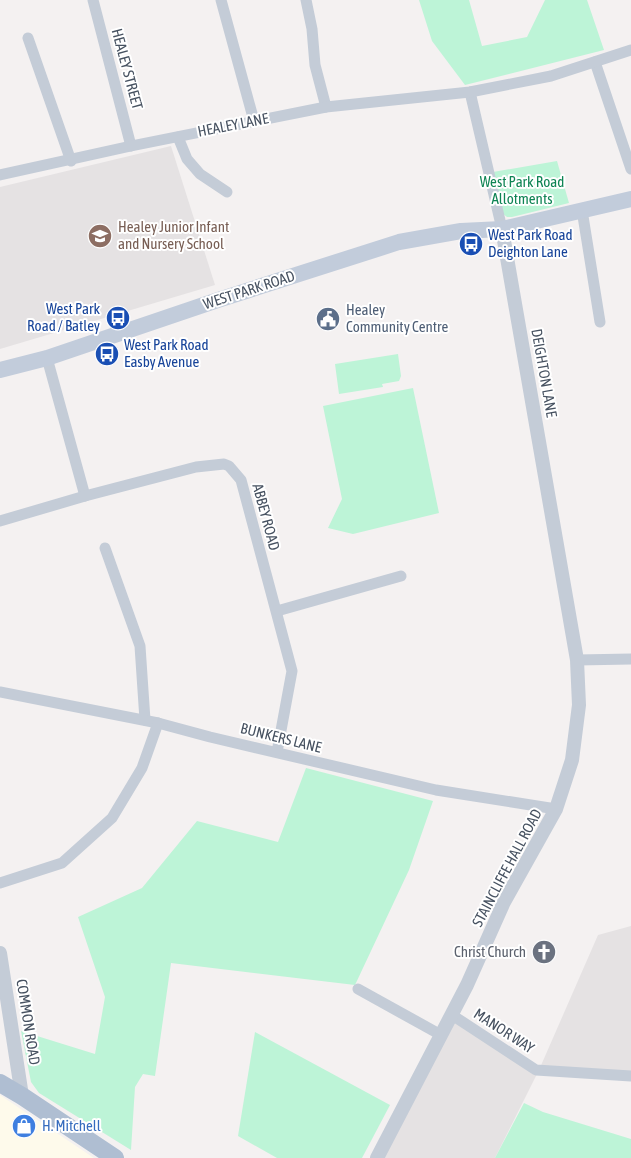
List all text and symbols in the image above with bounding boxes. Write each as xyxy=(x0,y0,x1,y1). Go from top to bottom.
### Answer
street label: HEALEY STREET xyxy=(109,27,147,112)
street label: HEALEY LANE xyxy=(196,109,270,140)
park label: West Park Road Allotments xyxy=(480,173,564,207)
place label: Healey Junior Infant and Nursery School xyxy=(118,218,229,252)
school or university icon: Healey Junior Infant and Nursery School xyxy=(87,223,113,249)
place label: West Park Road Deighton Lane xyxy=(488,226,573,260)
bus stop icon: West Park Road Deighton Lane xyxy=(458,231,484,257)
street label: WEST PARK ROAD xyxy=(201,267,297,312)
place label: West Park Road / Batley xyxy=(27,300,100,334)
place label: Healey Community Centre xyxy=(346,301,449,335)
bus stop icon: West Park Road / Batley xyxy=(105,305,131,331)
public building icon: Healey Community Centre xyxy=(315,306,341,332)
street label: DEIGHTON LANE xyxy=(528,327,561,419)
place label: West Park Road Easby Avenue xyxy=(124,336,209,370)
bus stop icon: West Park Road Easby Avenue xyxy=(94,341,120,367)
street label: ABBEY ROAD xyxy=(249,482,284,552)
street label: BUNKERS LANE xyxy=(239,719,324,756)
street label: STAINCLIFFE HALL ROAD xyxy=(468,806,545,930)
church icon: Christ Church xyxy=(531,939,557,965)
place label: Christ Church xyxy=(454,943,526,960)
street label: COMMON ROAD xyxy=(13,978,44,1066)
street label: MANOR WAY xyxy=(471,1005,538,1057)
shop icon: H. Mitchell xyxy=(11,1113,37,1139)
place label: H. Mitchell xyxy=(42,1117,101,1134)

